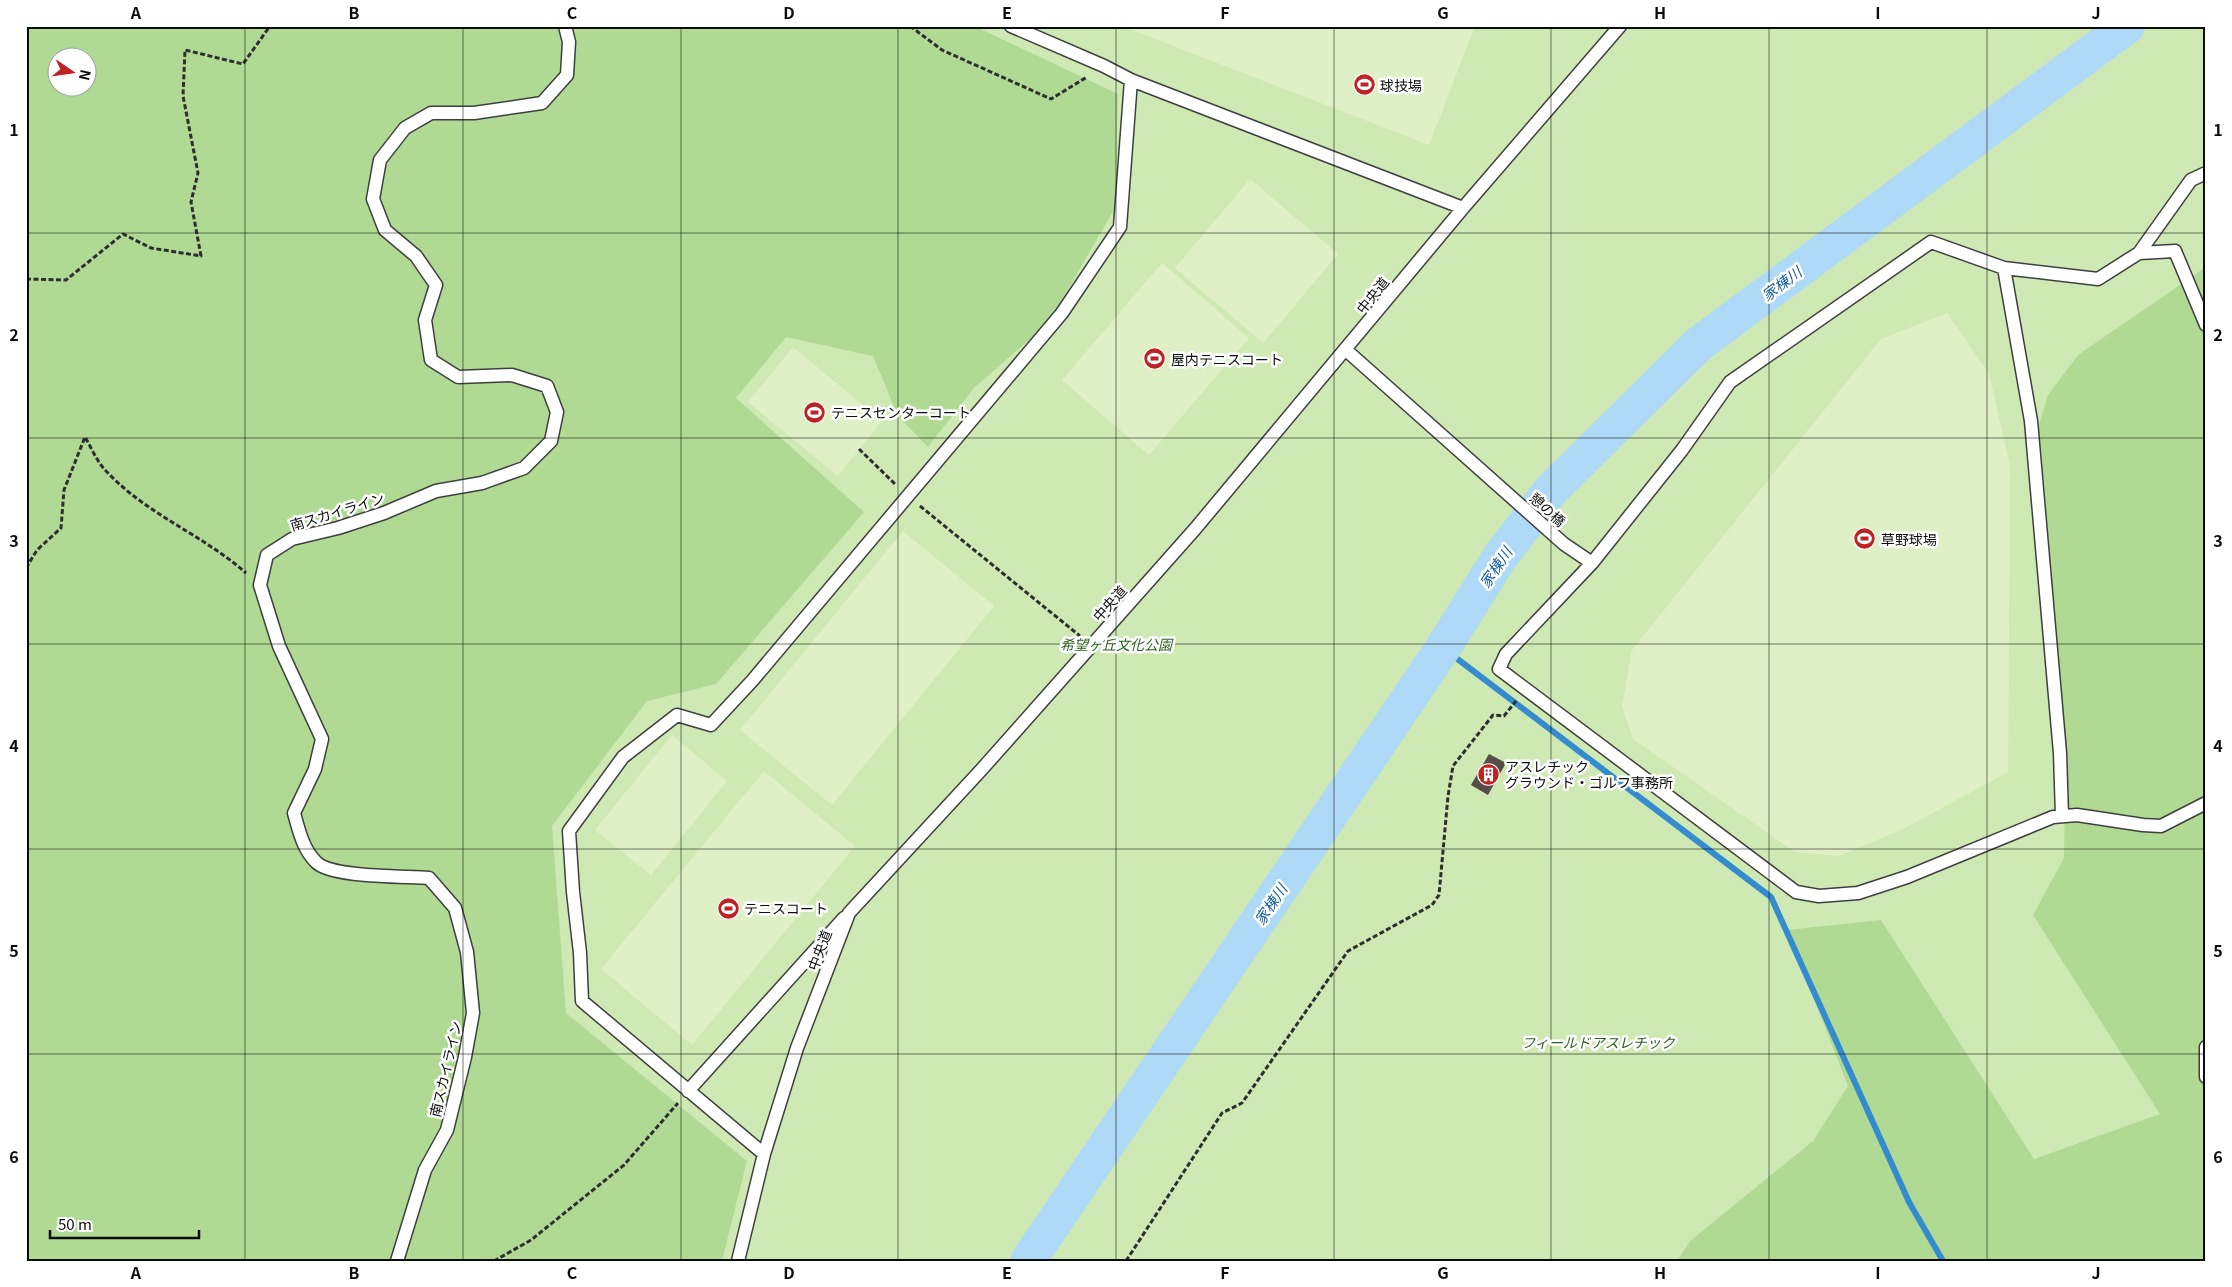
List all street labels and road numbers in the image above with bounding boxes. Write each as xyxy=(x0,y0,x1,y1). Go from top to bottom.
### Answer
street label: 中央道 xyxy=(1351,272,1393,318)
street label: 南スカイライン xyxy=(287,487,387,535)
street label: 憩の橋 xyxy=(1526,488,1570,530)
street label: 中央道 xyxy=(1088,581,1130,625)
street label: 中央道 xyxy=(802,927,836,973)
street label: 南スカイライン xyxy=(424,1019,466,1119)

